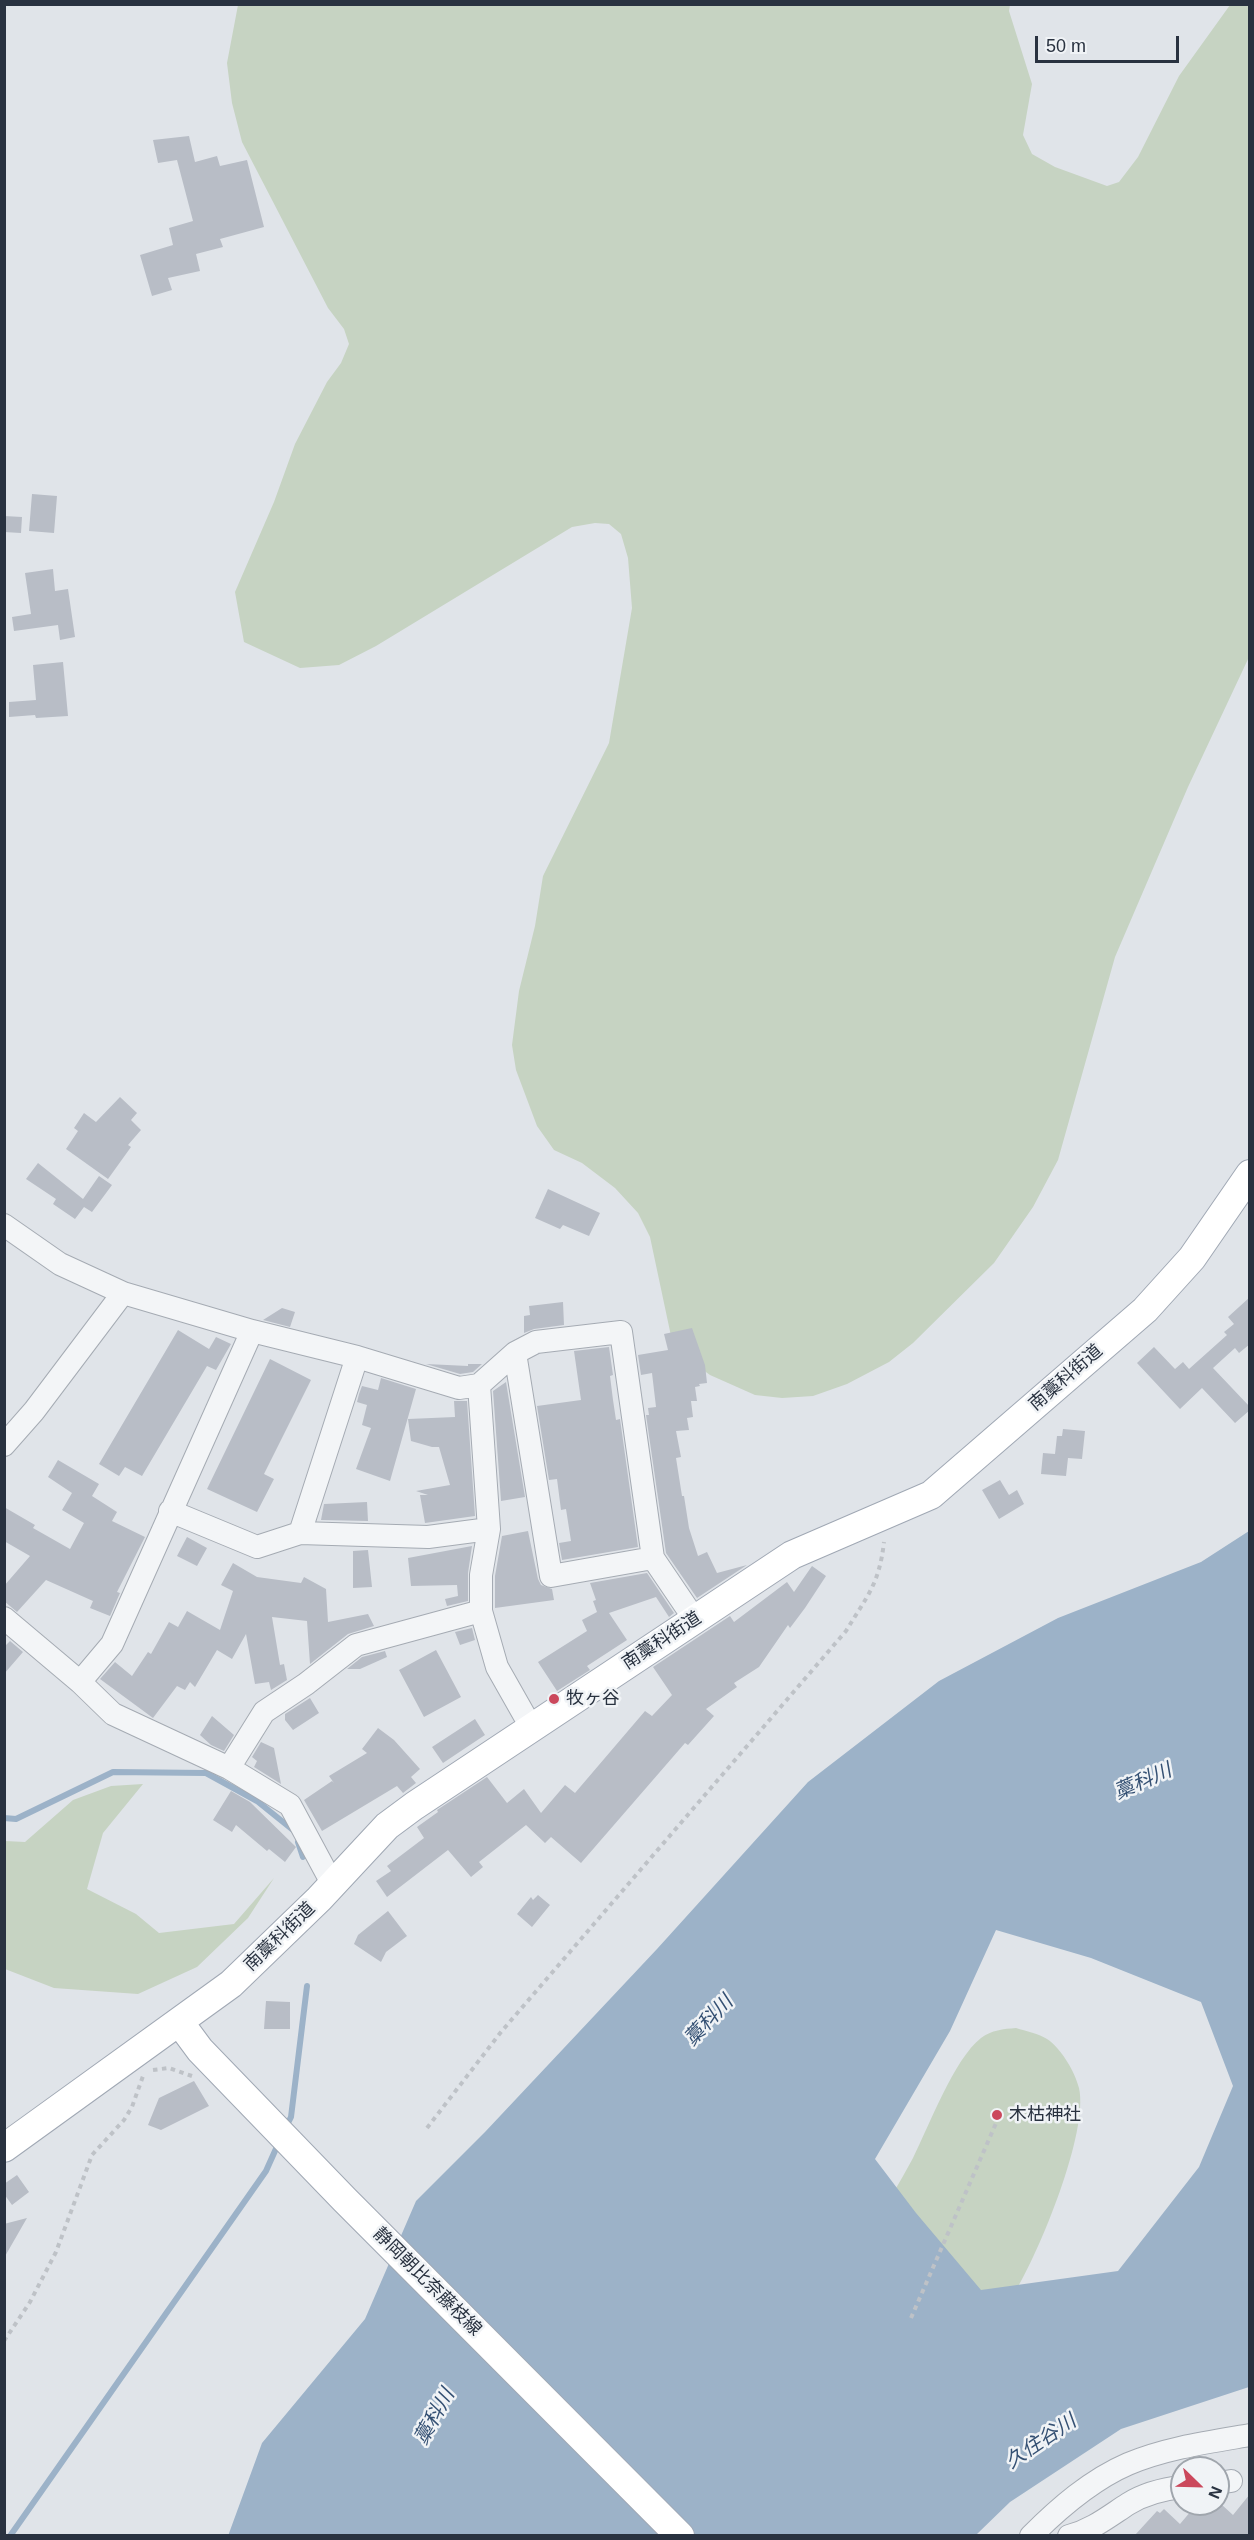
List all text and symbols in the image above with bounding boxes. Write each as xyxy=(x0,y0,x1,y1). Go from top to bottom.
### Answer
scale bar xyxy=(1038,24,1182,62)
text: 50 m xyxy=(1046,36,1086,56)
street label: 南藁科街道 xyxy=(1025,1340,1107,1416)
street label: 南藁科街道 xyxy=(618,1607,706,1675)
place label: 牧ヶ谷 xyxy=(566,1688,620,1710)
marker: 牧ヶ谷 xyxy=(547,1692,561,1706)
water label: 藁科川 xyxy=(1111,1759,1175,1805)
street label: 南藁科街道 xyxy=(240,1898,320,1976)
water label: 藁科川 xyxy=(680,1991,738,2051)
place label: 木枯神社 xyxy=(1009,2104,1081,2126)
marker: 木枯神社 xyxy=(990,2108,1004,2122)
street label: 静岡朝比奈藤枝線 xyxy=(368,2223,486,2341)
water label: 藁科川 xyxy=(410,2385,460,2449)
water label: 久住谷川 xyxy=(1001,2410,1081,2474)
north arrow xyxy=(1170,2456,1230,2516)
text: N xyxy=(1205,2484,1225,2501)

